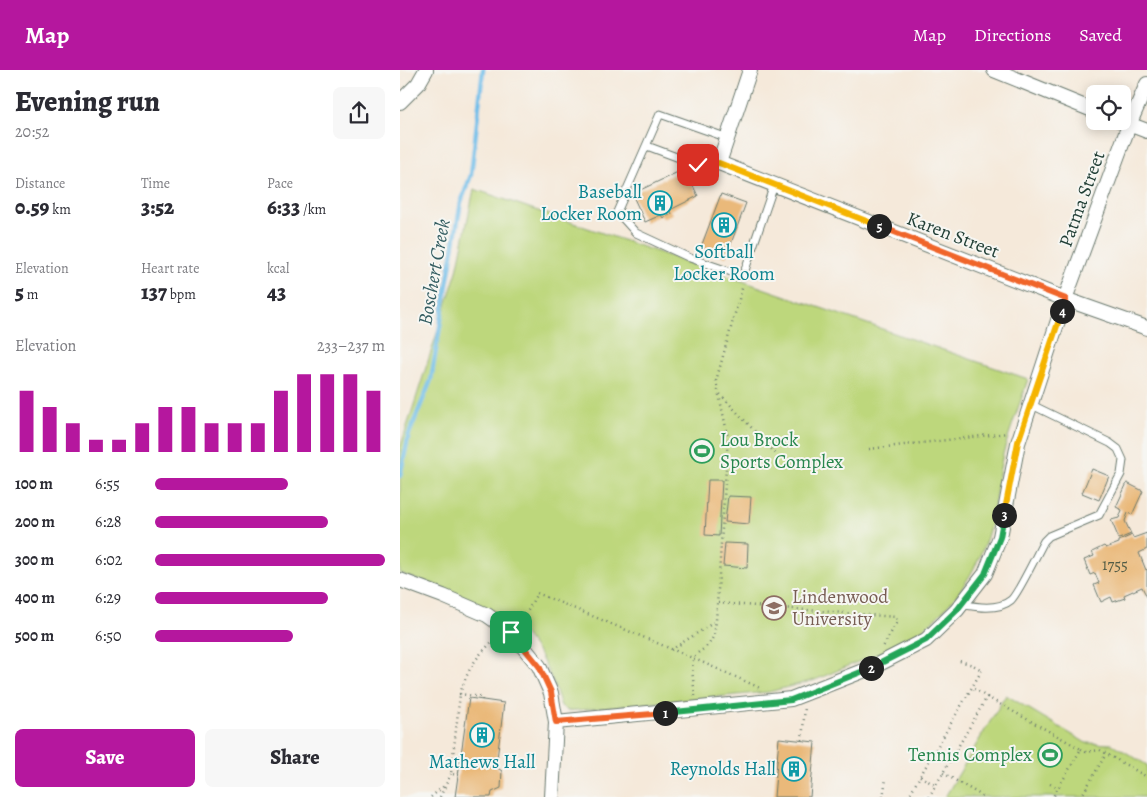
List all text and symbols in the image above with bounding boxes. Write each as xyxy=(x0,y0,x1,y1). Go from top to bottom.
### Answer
text: Map xyxy=(25,19,69,51)
text: Map xyxy=(913,23,946,47)
text: Directions xyxy=(974,23,1051,47)
text: Saved xyxy=(1079,23,1122,47)
text: Evening run xyxy=(15,83,160,121)
map controls xyxy=(1086,85,1131,130)
button: locate xyxy=(1086,85,1131,130)
button: share xyxy=(333,87,385,139)
text: 20:52 xyxy=(15,121,49,143)
pin xyxy=(677,144,719,186)
street label: Patma Street xyxy=(1053,147,1111,251)
icon: check xyxy=(684,151,712,179)
text: Distance xyxy=(15,174,65,193)
text: Time xyxy=(141,174,170,193)
text: Pace xyxy=(267,174,293,193)
place label: Baseball Locker Room xyxy=(540,179,642,227)
building icon: Baseball Locker Room xyxy=(647,190,673,216)
text: 0.59 xyxy=(15,193,49,221)
text: 3:52 xyxy=(141,193,174,221)
text: 6:33 xyxy=(267,193,300,221)
text: km xyxy=(49,200,71,219)
text: /km xyxy=(300,200,326,219)
street label: Karen Street xyxy=(903,205,1003,265)
building icon: Softball Locker Room xyxy=(711,212,737,238)
pin: 5 xyxy=(866,214,892,238)
water label: Boschert Creek xyxy=(411,217,457,327)
text: 5 xyxy=(877,217,882,236)
place label: Softball Locker Room xyxy=(673,239,775,287)
text: Elevation xyxy=(15,259,69,278)
text: Heart rate xyxy=(141,259,199,278)
text: kcal xyxy=(267,259,289,278)
text: 5 xyxy=(15,278,24,306)
text: 137 xyxy=(141,278,167,306)
text: 43 xyxy=(267,278,286,306)
text: m xyxy=(24,285,38,304)
text: bpm xyxy=(167,285,196,304)
pin: 4 xyxy=(1050,298,1074,324)
text: 4 xyxy=(1059,302,1066,321)
text: Elevation xyxy=(15,335,76,357)
text: 233–237 m xyxy=(317,335,385,357)
place label: Lou Brock Sports Complex xyxy=(720,427,843,475)
sports icon: Lou Brock Sports Complex xyxy=(689,438,715,464)
text: 100 m xyxy=(15,473,53,495)
text: 6:55 xyxy=(95,473,120,495)
pin: 3 xyxy=(992,502,1016,528)
text: 3 xyxy=(1001,506,1008,525)
text: 200 m xyxy=(15,511,55,533)
text: 6:28 xyxy=(95,511,122,533)
text: 300 m xyxy=(15,549,54,571)
text: 6:02 xyxy=(95,549,122,571)
house number: 1755 xyxy=(1102,554,1128,576)
place label: Lindenwood University xyxy=(792,584,889,632)
text: 400 m xyxy=(15,587,55,609)
text: 6:29 xyxy=(95,587,121,609)
school or university icon: Lindenwood University xyxy=(761,595,787,621)
pin xyxy=(490,611,532,653)
icon: arrive xyxy=(497,618,525,646)
text: 500 m xyxy=(15,625,54,647)
text: 6:50 xyxy=(95,625,122,647)
pin: 2 xyxy=(858,656,884,680)
text: 2 xyxy=(868,659,875,678)
pin: 1 xyxy=(652,700,678,726)
text: 1 xyxy=(663,704,668,723)
building icon: Mathews Hall xyxy=(469,722,495,748)
button: Save xyxy=(15,729,195,787)
button: Share xyxy=(205,729,385,787)
place label: Tennis Complex xyxy=(908,742,1032,768)
sports icon: Tennis Complex xyxy=(1037,742,1063,768)
place label: Mathews Hall xyxy=(429,749,536,775)
place label: Reynolds Hall xyxy=(670,756,776,782)
building icon: Reynolds Hall xyxy=(781,756,807,782)

